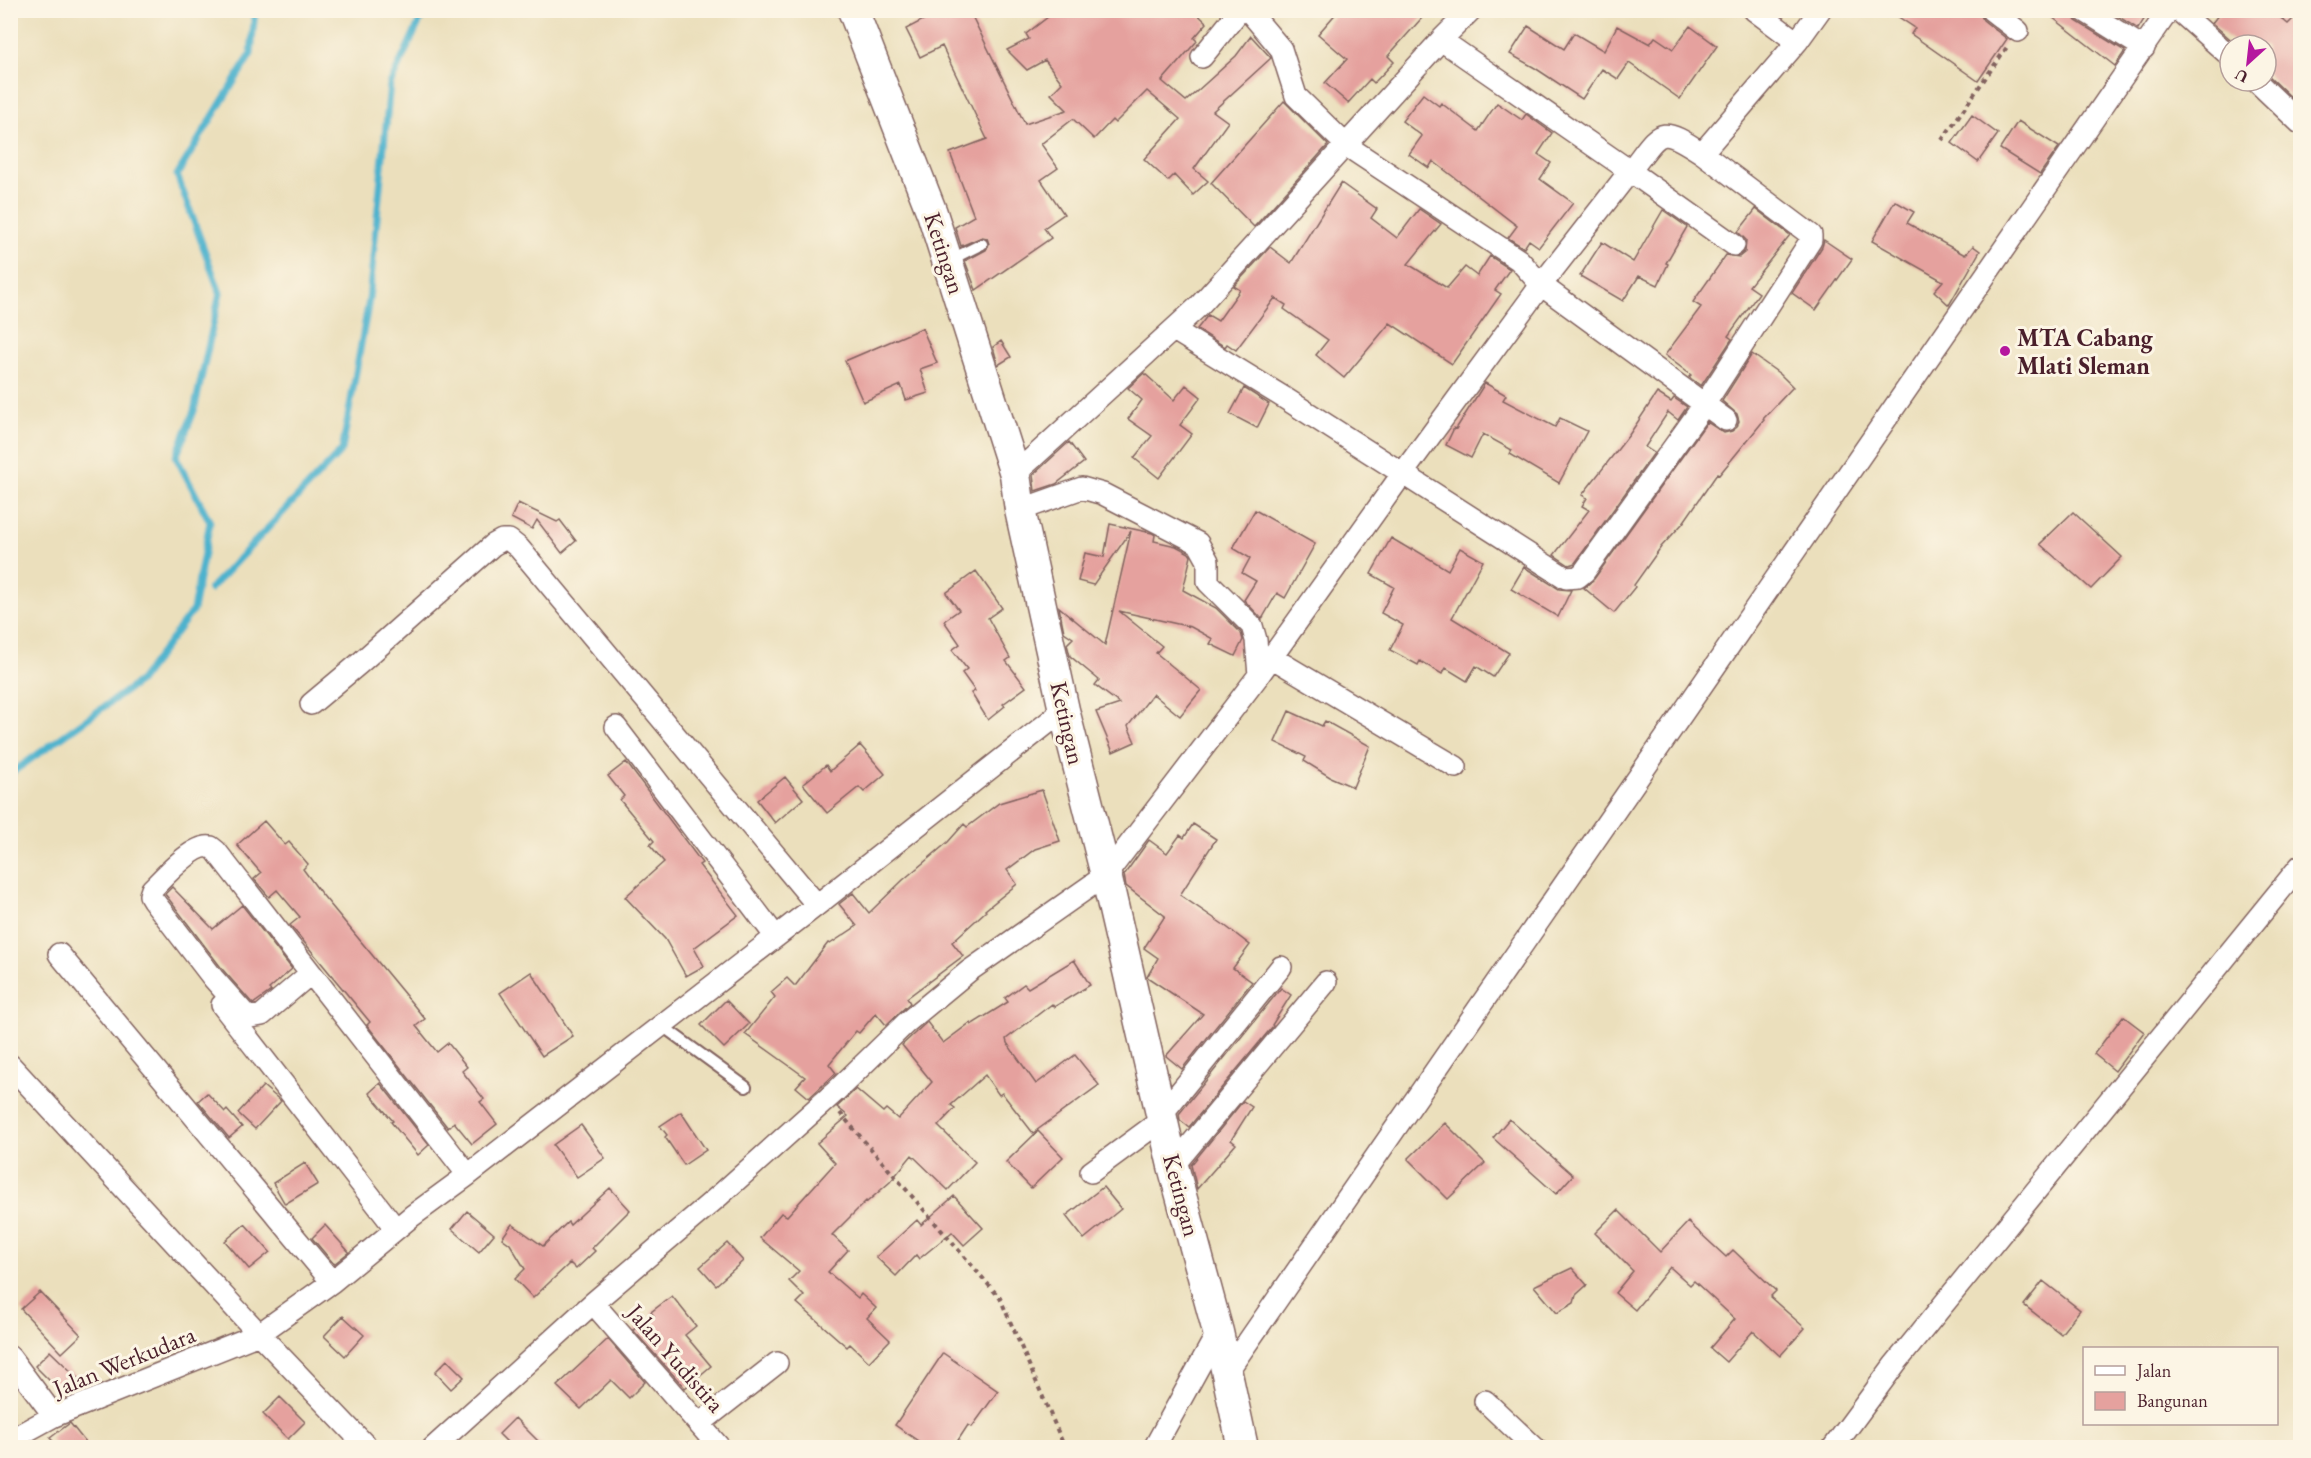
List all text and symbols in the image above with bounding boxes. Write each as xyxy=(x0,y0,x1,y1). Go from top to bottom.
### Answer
north arrow xyxy=(2218,33,2278,93)
text: U xyxy=(2231,64,2251,88)
street label: Ketingan xyxy=(917,208,973,298)
place label: MTA Cabang Mlati Sleman xyxy=(2017,322,2154,381)
marker: MTA Cabang Mlati Sleman xyxy=(1998,344,2012,358)
street label: Ketingan xyxy=(1043,678,1093,768)
street label: Ketingan xyxy=(1156,1150,1208,1240)
street label: Jalan Yudistira xyxy=(619,1296,732,1419)
street label: Jalan Werkudara xyxy=(46,1318,200,1404)
legend xyxy=(2083,1347,2278,1425)
text: Jalan xyxy=(2135,1359,2172,1382)
text: Bangunan xyxy=(2137,1389,2208,1412)

